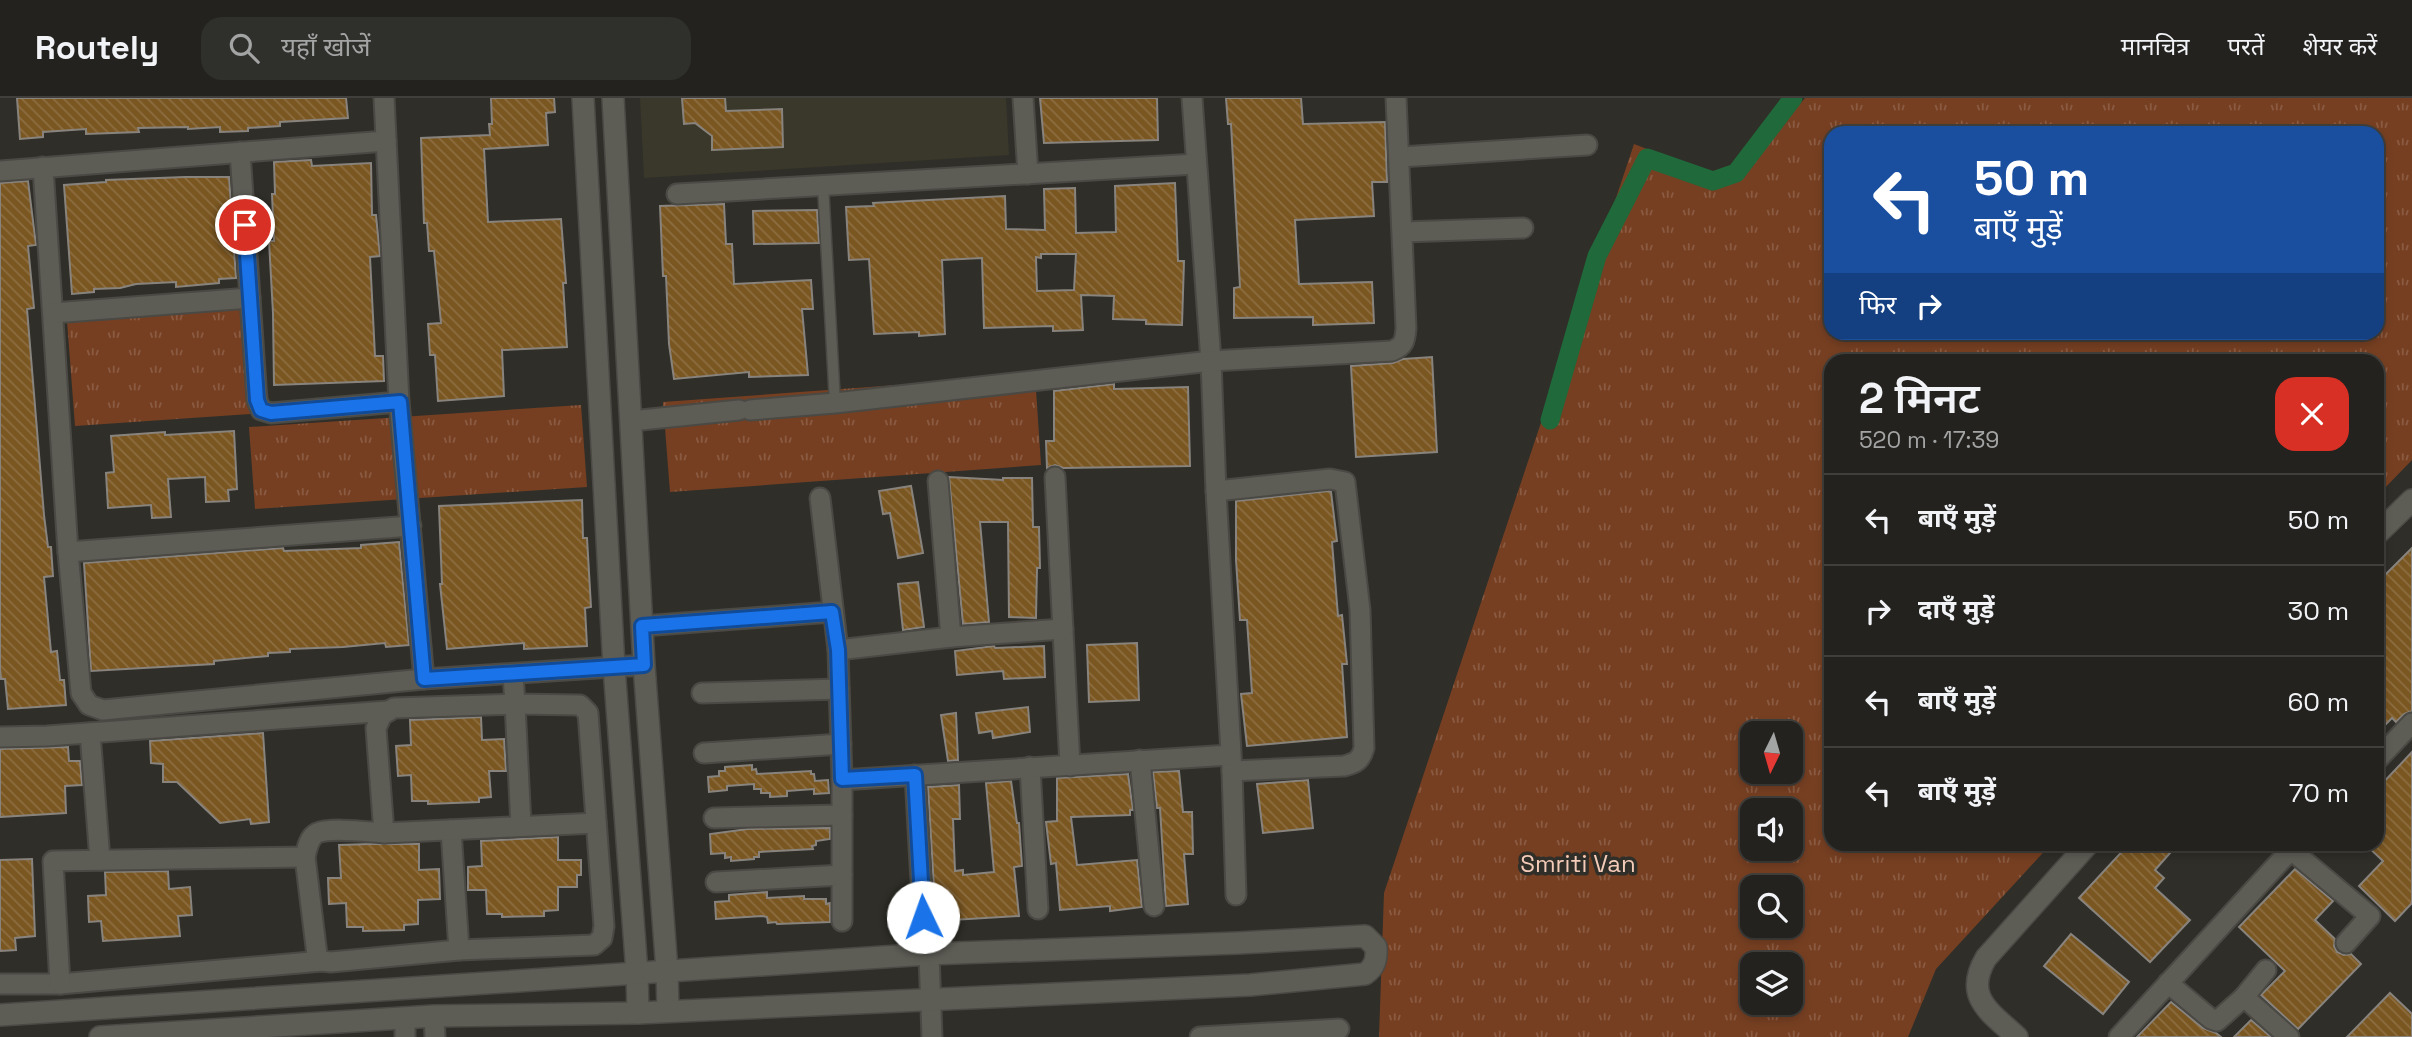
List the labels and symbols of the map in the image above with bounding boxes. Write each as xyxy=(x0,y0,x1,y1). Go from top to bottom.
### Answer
pin xyxy=(215,195,275,255)
north arrow xyxy=(1740,721,1802,784)
park label: Smriti Van xyxy=(1520,848,1636,879)
position arrow xyxy=(886,880,960,954)

